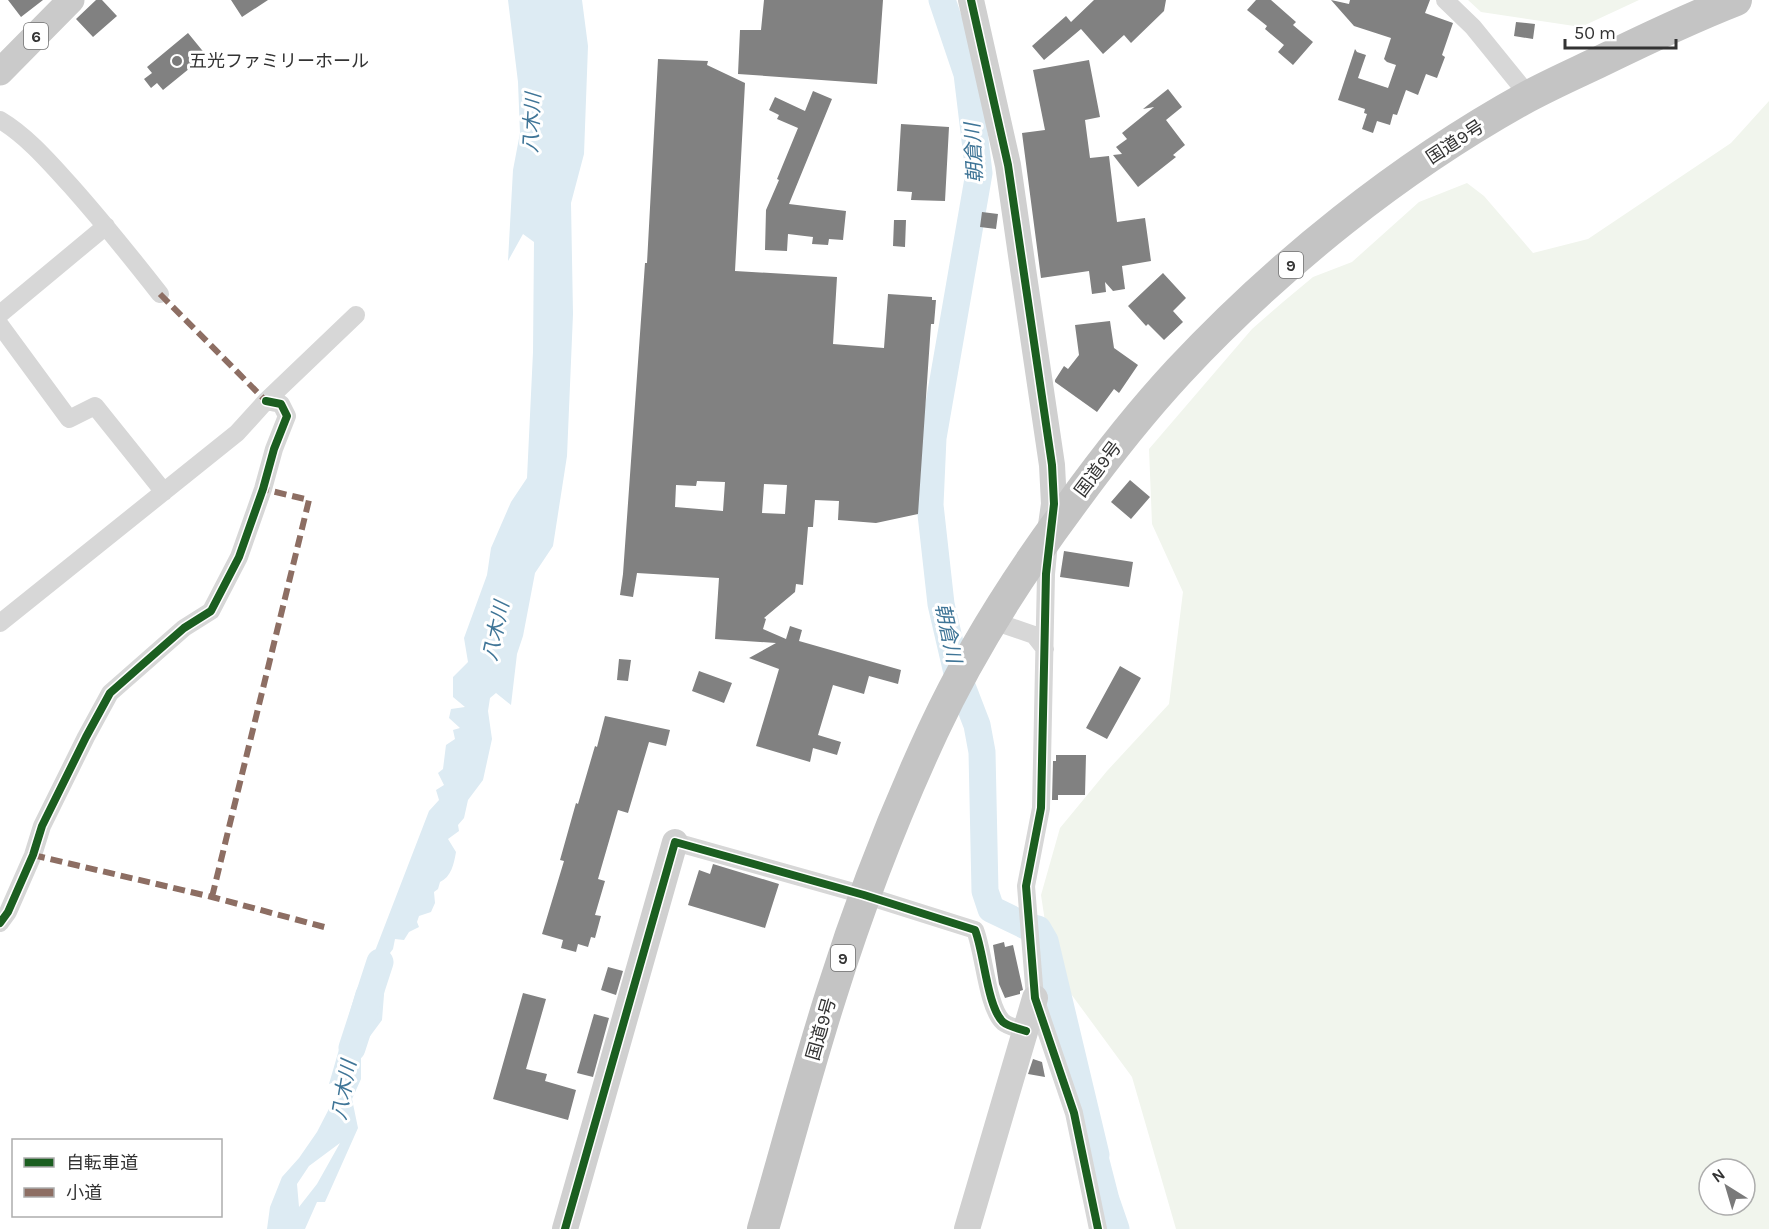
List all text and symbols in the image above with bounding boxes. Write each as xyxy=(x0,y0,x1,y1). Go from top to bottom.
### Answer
scale bar xyxy=(1565,12,1676,50)
text: 50 m xyxy=(1574,22,1616,44)
road number: 6 xyxy=(24,23,48,49)
place label: 五光ファミリーホール xyxy=(189,50,369,72)
marker: 五光ファミリーホール xyxy=(170,54,184,68)
water label: 八木川 xyxy=(519,90,545,154)
street label: 国道9号 xyxy=(1422,115,1488,169)
water label: 朝倉川 xyxy=(961,120,987,184)
road number: 9 xyxy=(1279,252,1303,278)
street label: 国道9号 xyxy=(1070,437,1126,501)
water label: 八木川 xyxy=(479,597,514,663)
water label: 朝倉川 xyxy=(931,601,966,667)
road number: 9 xyxy=(831,945,855,971)
street label: 国道9号 xyxy=(802,995,840,1063)
water label: 八木川 xyxy=(327,1056,361,1122)
legend xyxy=(12,1139,222,1217)
text: 自転車道 xyxy=(66,1152,138,1174)
north arrow xyxy=(1697,1157,1757,1217)
text: N xyxy=(1708,1164,1729,1186)
text: 小道 xyxy=(66,1182,102,1204)

